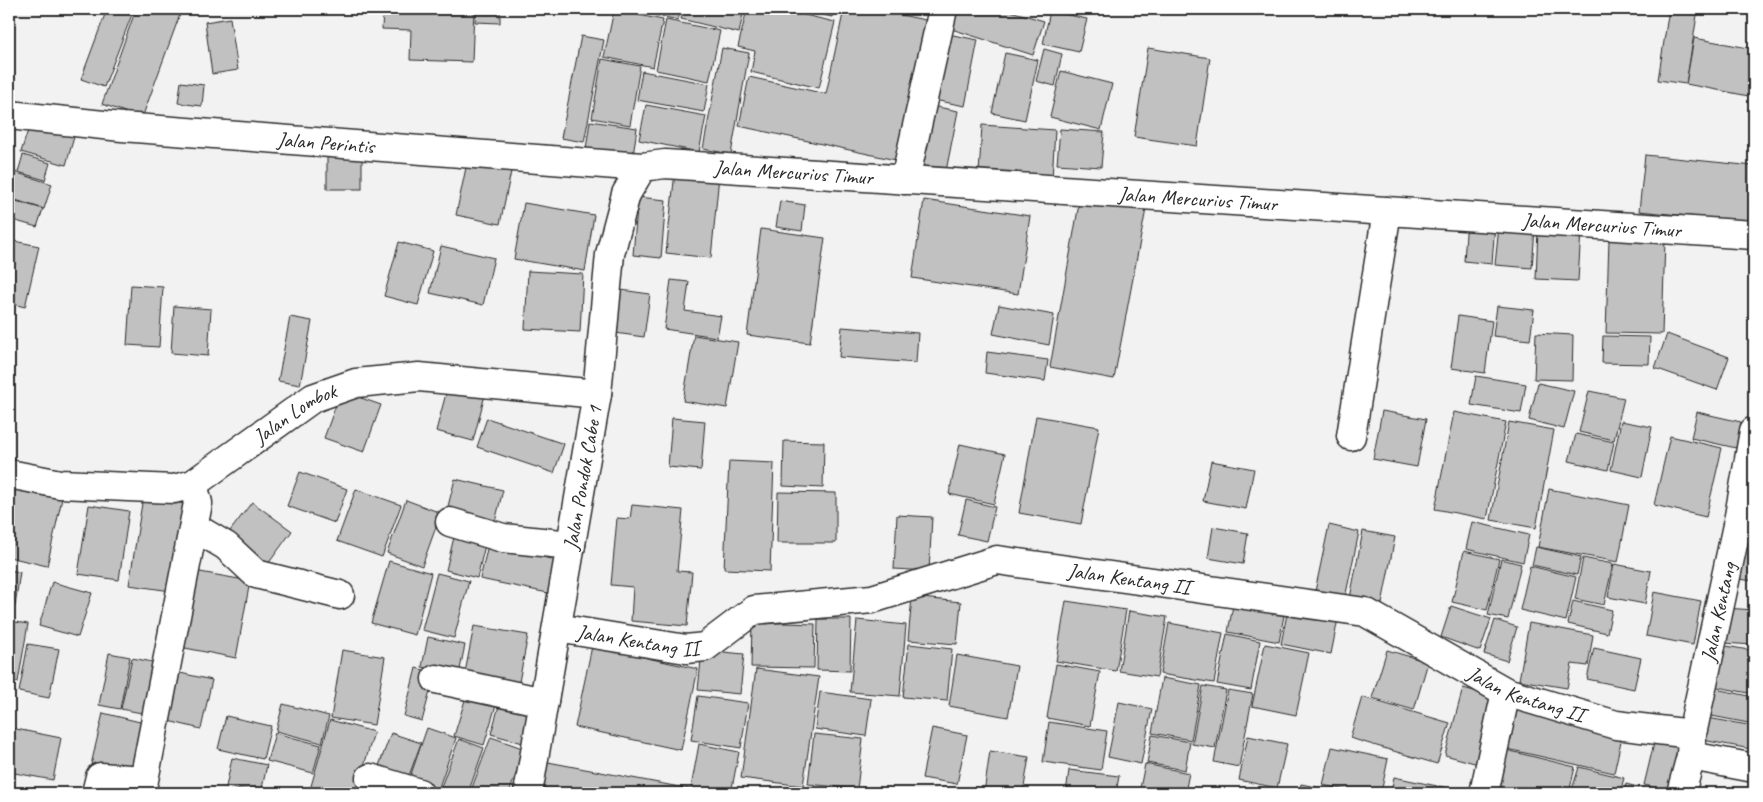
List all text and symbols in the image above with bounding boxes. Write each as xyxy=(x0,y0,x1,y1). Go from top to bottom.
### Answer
street label: Jalan Perintis xyxy=(275,126,377,160)
street label: Jalan Mercurius Timur xyxy=(712,154,875,191)
street label: Jalan Mercurius Timur xyxy=(1117,181,1279,217)
street label: Jalan Mercurius Timur xyxy=(1521,207,1683,243)
street label: Jalan Lombok xyxy=(247,377,341,450)
street label: Jalan Pondok Cabe 1 xyxy=(557,402,608,553)
street label: Jalan Kentang II xyxy=(1065,557,1196,601)
street label: Jalan Kentang xyxy=(1695,559,1742,665)
street label: Jalan Kentang II xyxy=(574,618,705,662)
street label: Jalan Kentang II xyxy=(1462,659,1592,729)

